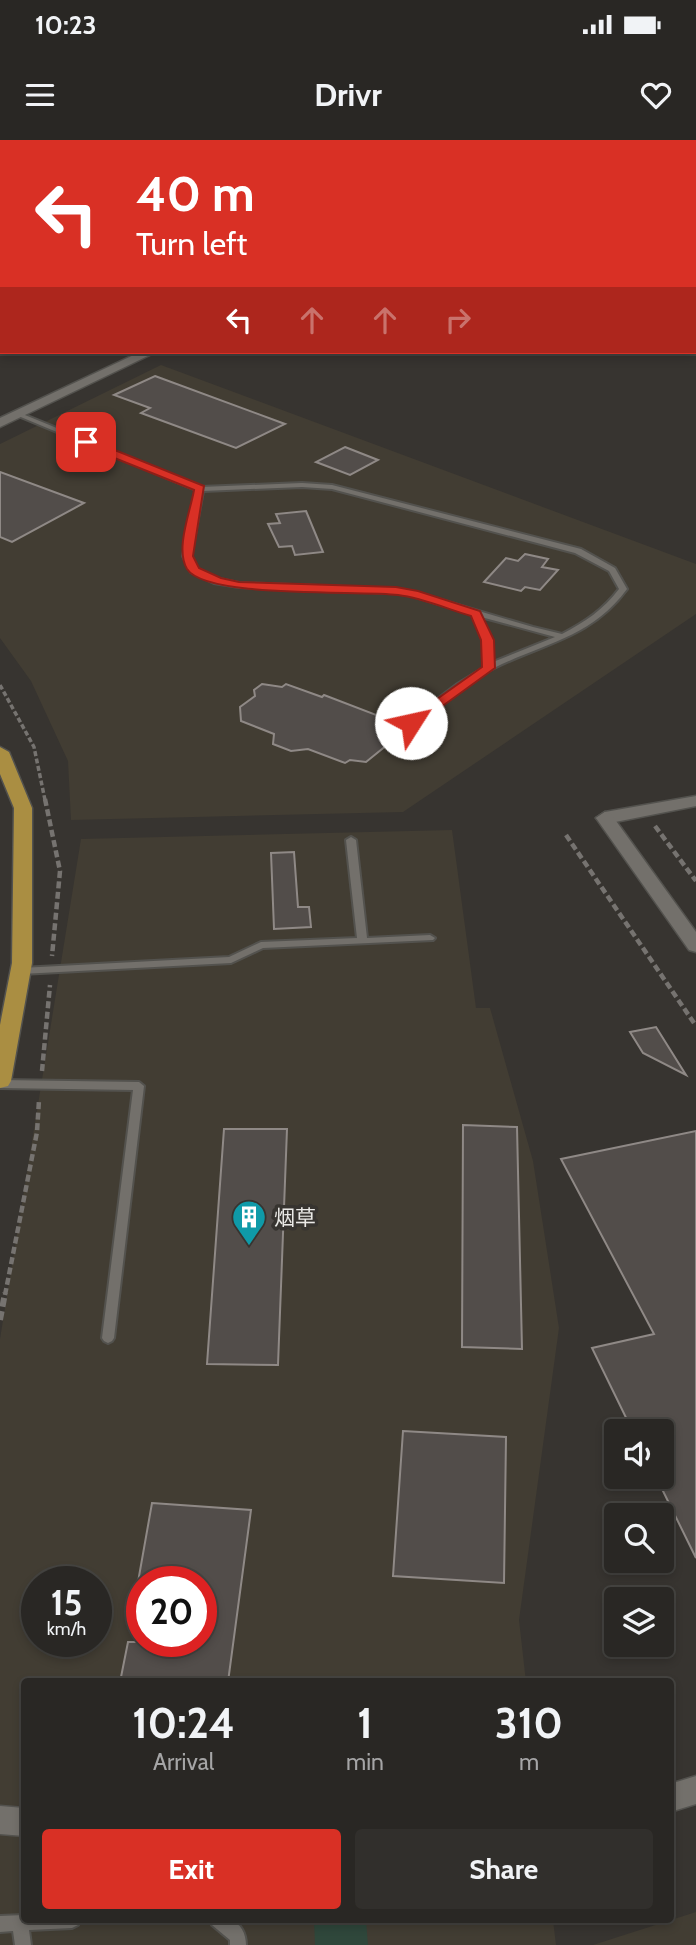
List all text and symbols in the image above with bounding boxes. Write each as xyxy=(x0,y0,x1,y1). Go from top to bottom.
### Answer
text: 10:23 xyxy=(35,9,97,41)
text: Drivr xyxy=(314,75,382,114)
icon: menu xyxy=(21,76,59,114)
icon: heart xyxy=(637,76,675,114)
text: 40 m xyxy=(136,164,255,223)
icon: left xyxy=(21,168,112,259)
text: Turn left xyxy=(136,224,247,263)
icon: left xyxy=(220,301,258,339)
icon: ahead xyxy=(293,301,331,339)
icon: ahead xyxy=(366,301,404,339)
icon: right xyxy=(439,301,477,339)
pin xyxy=(56,412,116,472)
icon: arrive xyxy=(67,423,105,461)
position arrow xyxy=(374,686,448,760)
building icon: 烟草 xyxy=(230,1198,268,1247)
place label: 烟草 xyxy=(274,1205,316,1230)
map controls xyxy=(604,1419,674,1657)
button: sound xyxy=(604,1419,674,1489)
button: search xyxy=(604,1503,674,1573)
speed limit sign: 20 xyxy=(126,1566,217,1657)
text: 15 xyxy=(51,1581,82,1624)
button: layers xyxy=(604,1587,674,1657)
text: km/h xyxy=(47,1618,86,1640)
text: 10:24 xyxy=(132,1697,235,1749)
text: 1 xyxy=(357,1697,373,1749)
text: 310 xyxy=(495,1697,563,1749)
text: Arrival xyxy=(153,1748,214,1776)
text: min xyxy=(346,1748,384,1776)
text: m xyxy=(519,1748,539,1776)
button: Exit xyxy=(42,1829,341,1909)
button: Share xyxy=(355,1829,653,1909)

